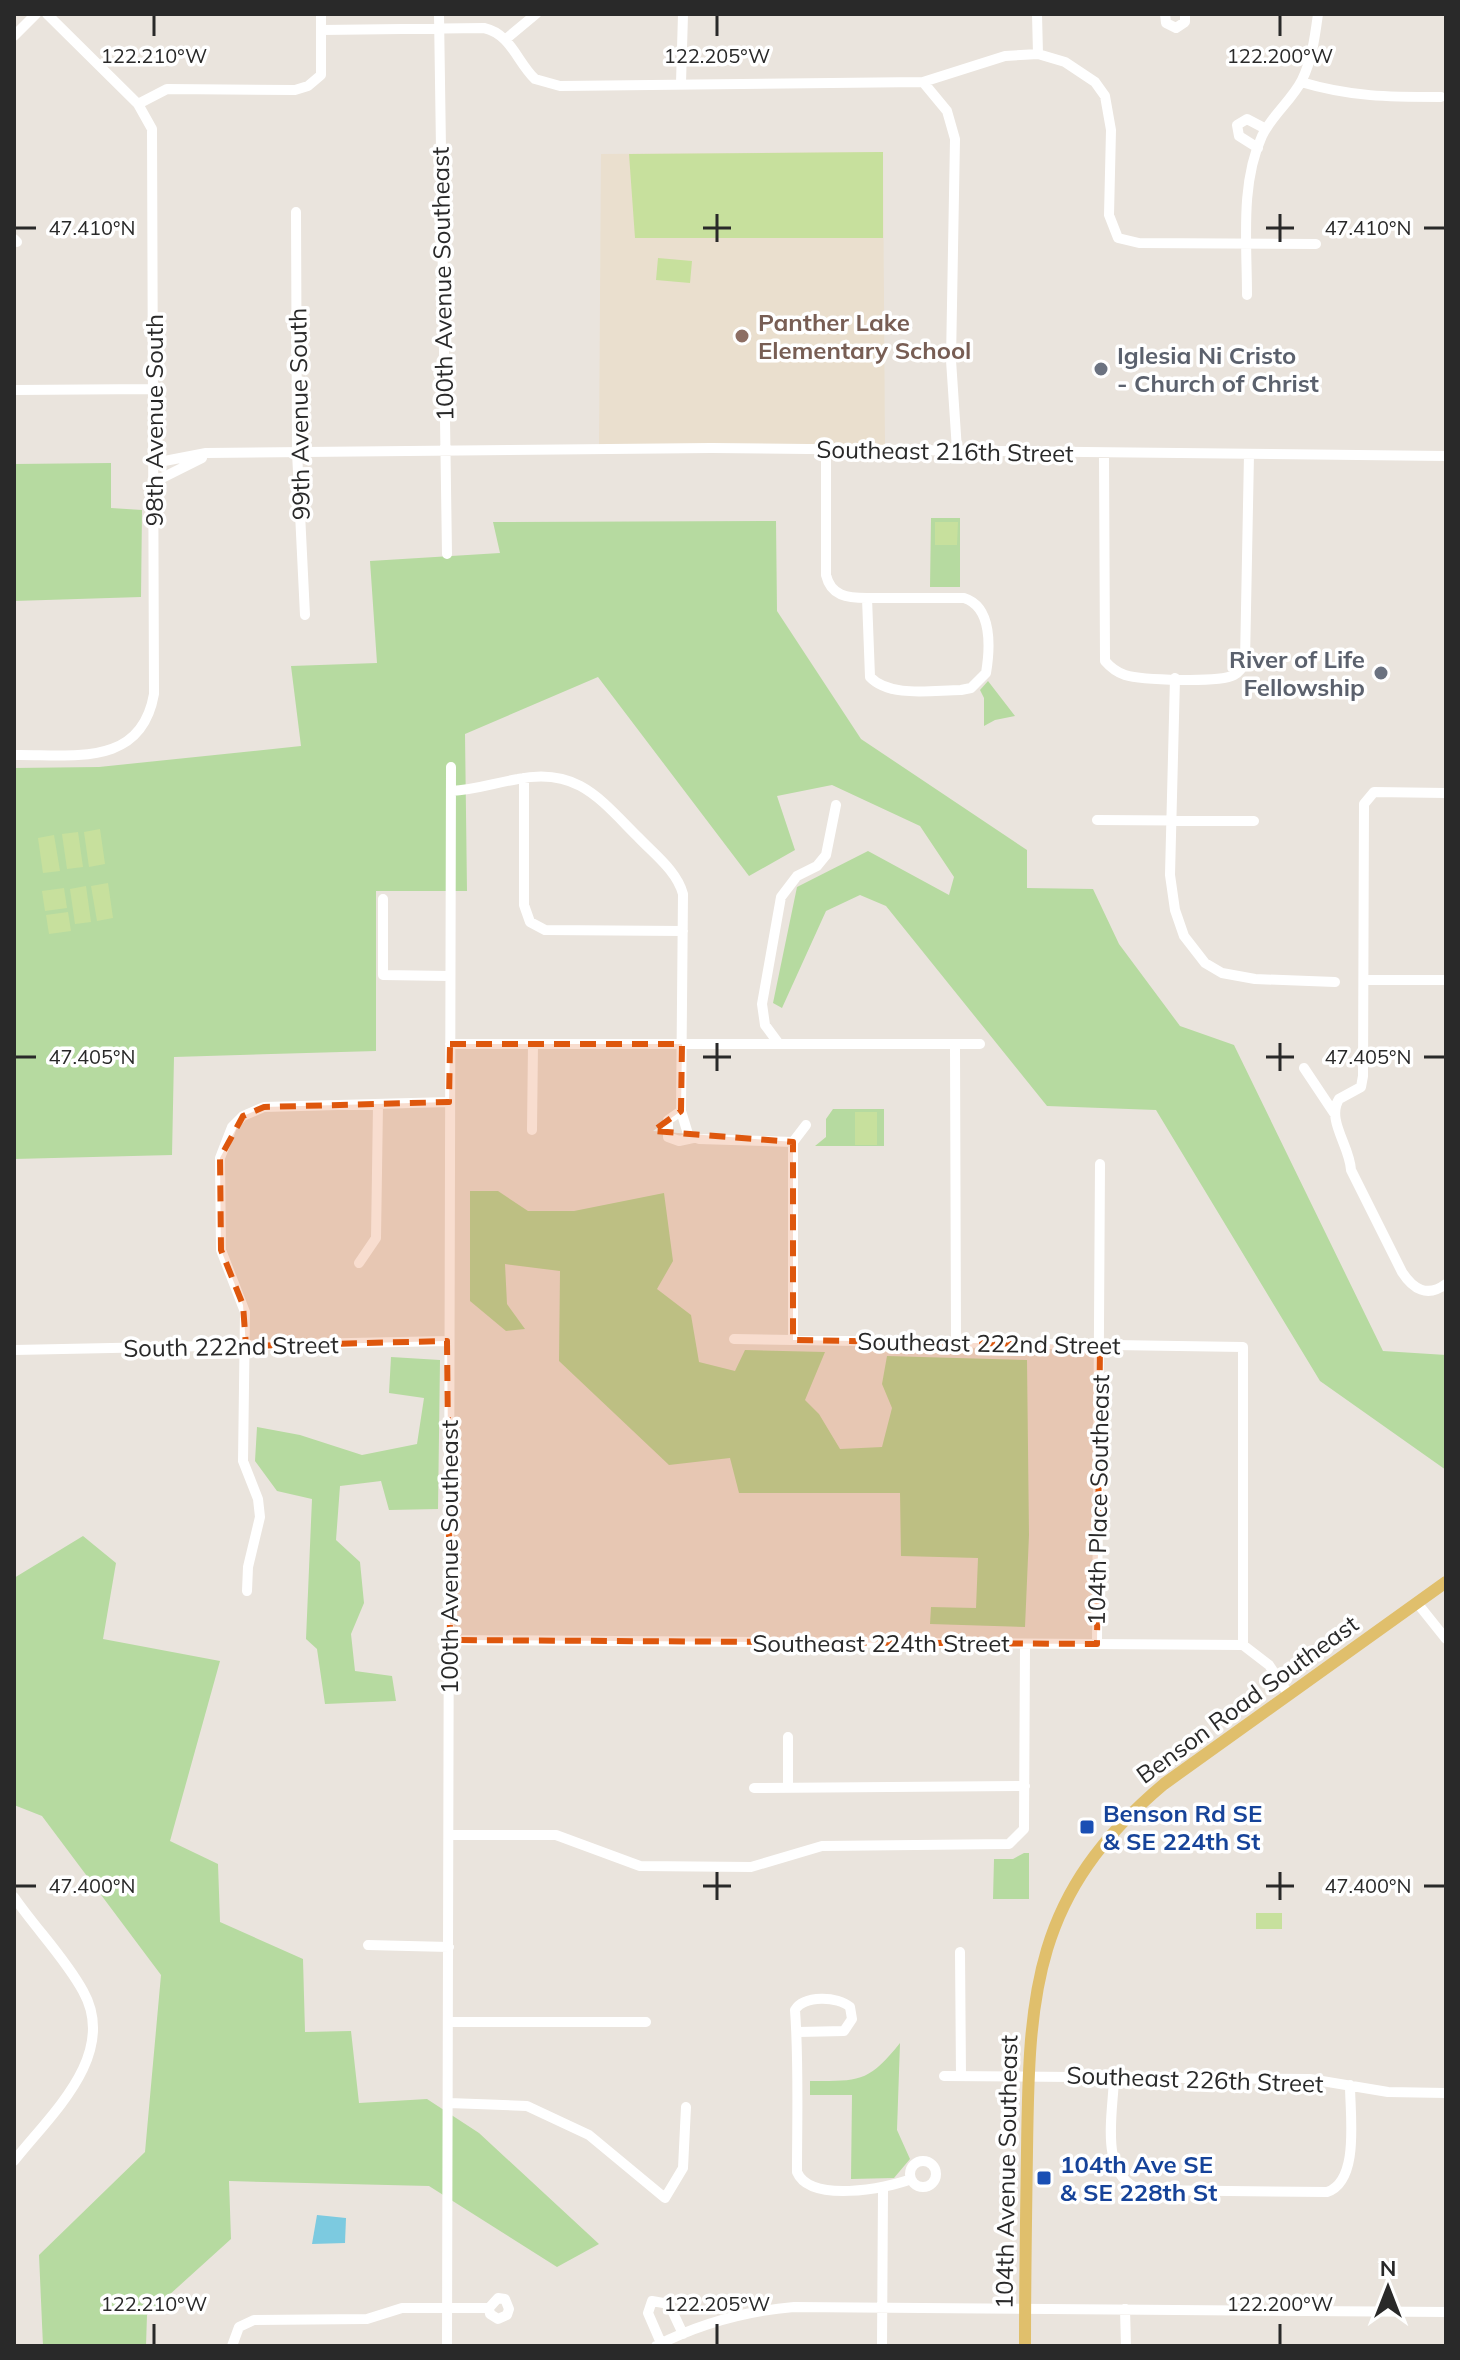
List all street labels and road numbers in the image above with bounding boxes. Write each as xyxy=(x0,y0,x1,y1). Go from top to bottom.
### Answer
street label: 100th Avenue Southeast xyxy=(425,147,459,421)
street label: 99th Avenue South xyxy=(282,308,316,520)
street label: 98th Avenue South xyxy=(139,314,169,526)
street label: Southeast 216th Street xyxy=(816,434,1074,468)
street label: Southeast 222nd Street xyxy=(857,1326,1121,1360)
street label: South 222nd Street xyxy=(123,1329,339,1363)
street label: 104th Place Southeast xyxy=(1081,1374,1115,1626)
street label: 100th Avenue Southeast xyxy=(434,1420,464,1694)
street label: Benson Road Southeast xyxy=(1130,1608,1364,1790)
street label: Southeast 224th Street xyxy=(752,1628,1010,1658)
street label: 104th Avenue Southeast xyxy=(989,2035,1023,2309)
street label: Southeast 226th Street xyxy=(1066,2060,1324,2098)

